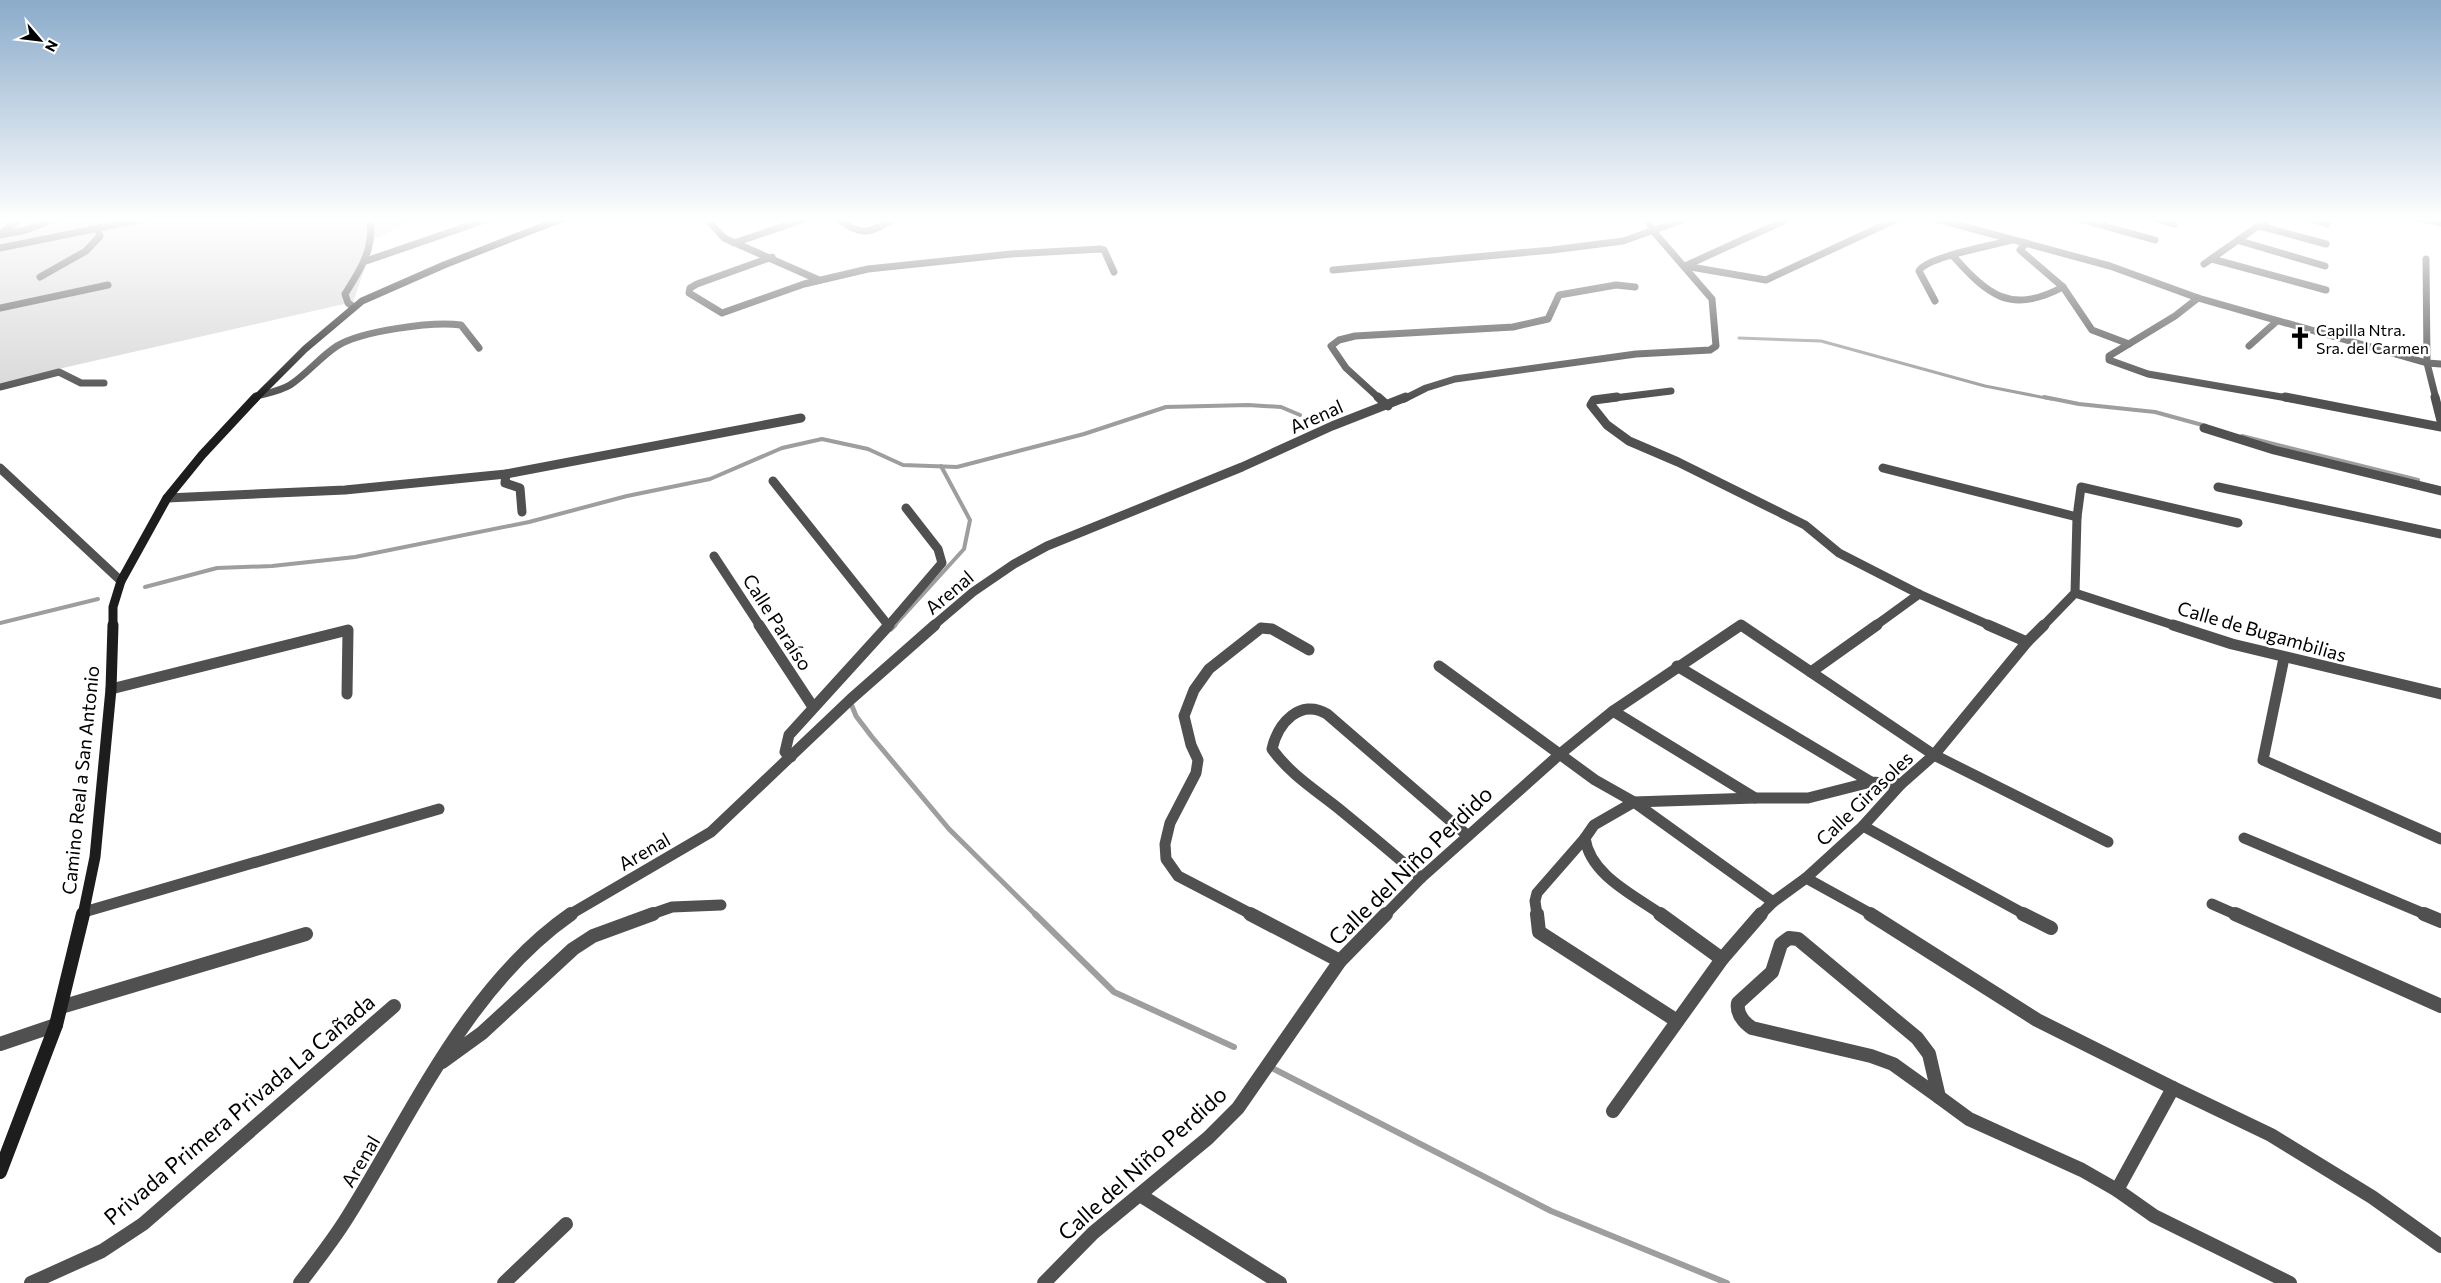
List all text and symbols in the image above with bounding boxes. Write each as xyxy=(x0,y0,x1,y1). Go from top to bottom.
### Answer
north arrow xyxy=(15,15,65,65)
text: N xyxy=(42,38,62,55)
place label: Capilla Ntra. Sra. del Carmen xyxy=(2316,320,2429,357)
church icon: Capilla Ntra. Sra. del Carmen xyxy=(2287,325,2313,351)
street label: Arenal xyxy=(1286,394,1346,438)
street label: Arenal xyxy=(920,565,978,619)
street label: Calle Paraíso xyxy=(738,569,818,675)
street label: Calle de Bugambilias xyxy=(2175,596,2349,666)
street label: Camino Real a San Antonio xyxy=(57,664,103,896)
street label: Calle Girasoles xyxy=(1811,746,1917,850)
street label: Calle del Niño Perdido xyxy=(1322,780,1498,950)
street label: Arenal xyxy=(614,827,674,875)
street label: Privada Primera Privada La Cañada xyxy=(98,988,380,1230)
street label: Calle del Niño Perdido xyxy=(1052,1080,1232,1246)
street label: Arenal xyxy=(336,1131,384,1191)

